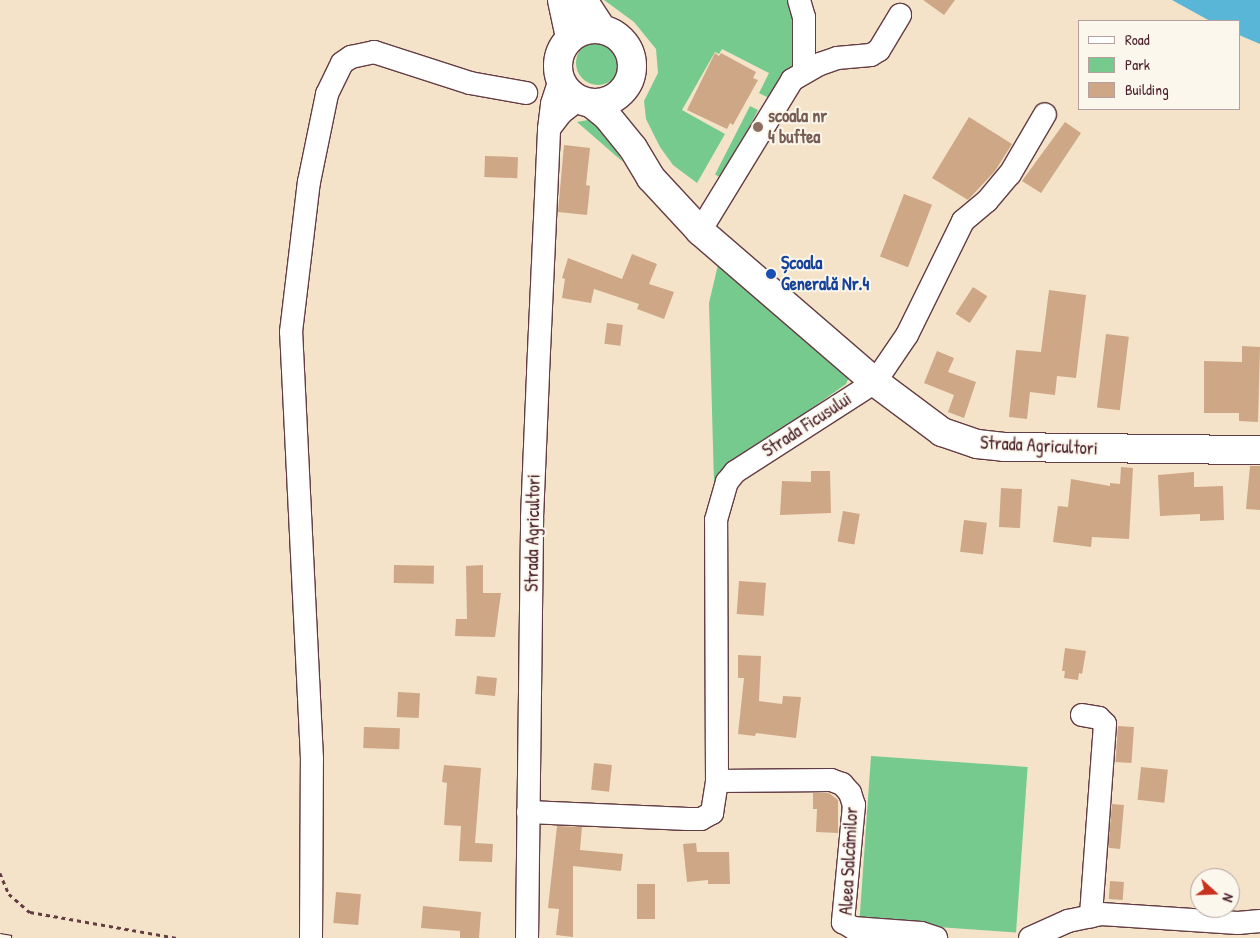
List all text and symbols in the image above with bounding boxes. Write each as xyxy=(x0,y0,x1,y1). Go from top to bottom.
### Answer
legend xyxy=(1078,20,1240,110)
text: Road xyxy=(1125,29,1150,50)
text: Park xyxy=(1125,54,1150,75)
text: Building xyxy=(1125,79,1169,100)
place label: scoala nr 4 buftea xyxy=(768,106,827,148)
marker: scoala nr 4 buftea xyxy=(752,121,764,133)
place label: Școala Generală Nr.4 xyxy=(781,253,869,296)
marker: Școala Generală Nr.4 xyxy=(765,268,777,280)
street label: Strada Ficusului xyxy=(758,388,856,462)
street label: Strada Agricultori xyxy=(980,432,1098,460)
street label: Strada Agricultori xyxy=(521,474,545,592)
street label: Aleea Salcâmilor xyxy=(835,806,863,916)
north arrow xyxy=(1190,868,1240,918)
text: N xyxy=(1218,891,1239,905)

